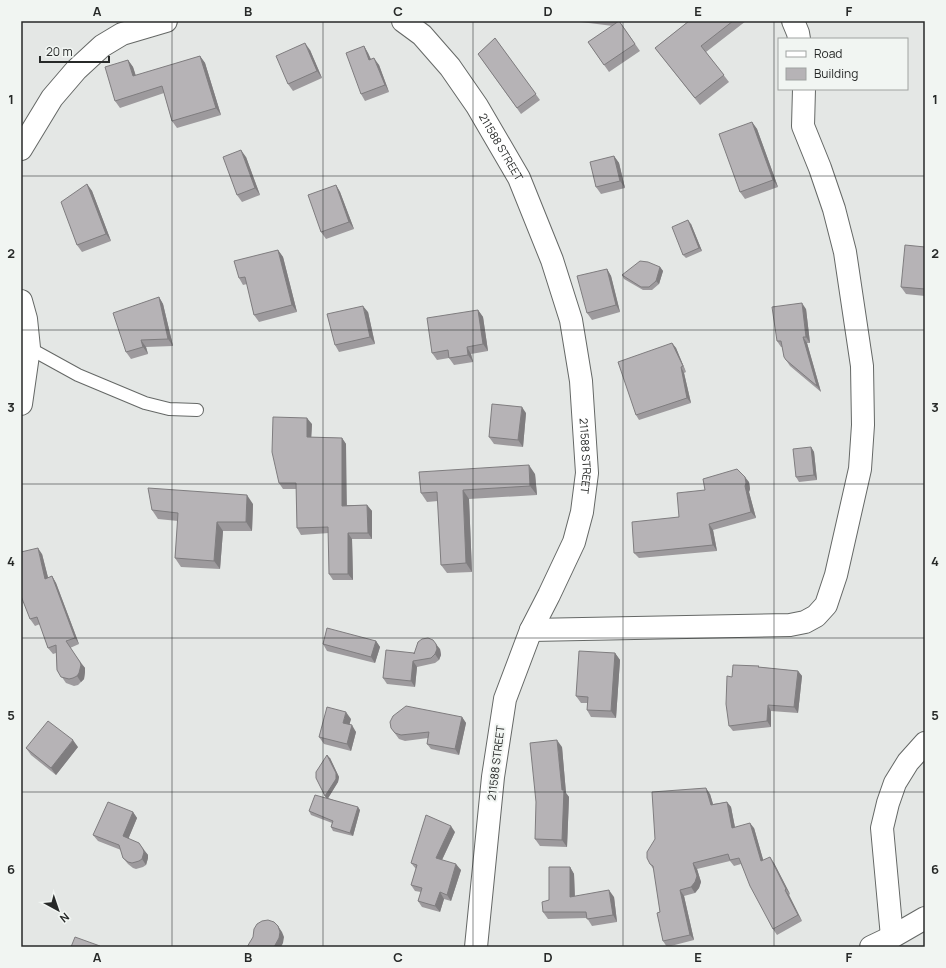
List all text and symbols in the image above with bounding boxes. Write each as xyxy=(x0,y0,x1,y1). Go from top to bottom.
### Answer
text: A xyxy=(93,2,102,20)
text: B xyxy=(244,2,252,20)
text: C xyxy=(393,2,403,20)
text: D xyxy=(543,2,553,20)
text: E xyxy=(694,2,702,20)
text: F xyxy=(846,2,853,20)
scale bar xyxy=(40,38,109,64)
legend xyxy=(778,38,908,90)
text: 20 m xyxy=(46,43,73,60)
text: Road xyxy=(814,45,842,62)
text: Building xyxy=(814,65,858,82)
text: 1 xyxy=(8,90,14,108)
text: 1 xyxy=(932,90,938,108)
street label: 211588 STREET xyxy=(476,110,527,184)
text: 2 xyxy=(7,244,15,262)
text: 2 xyxy=(931,244,939,262)
text: 3 xyxy=(7,398,15,416)
text: 3 xyxy=(931,398,939,416)
street label: 211588 STREET xyxy=(576,418,595,495)
text: 4 xyxy=(7,552,15,570)
text: 4 xyxy=(931,552,939,570)
text: 5 xyxy=(7,706,15,724)
text: 5 xyxy=(931,706,939,724)
street label: 211588 STREET xyxy=(483,724,508,801)
text: 6 xyxy=(7,860,15,878)
text: 6 xyxy=(931,860,939,878)
north arrow xyxy=(38,890,78,930)
text: N xyxy=(57,910,73,926)
text: A xyxy=(93,948,102,966)
text: B xyxy=(244,948,252,966)
text: C xyxy=(393,948,403,966)
text: D xyxy=(543,948,553,966)
text: E xyxy=(694,948,702,966)
text: F xyxy=(846,948,853,966)

